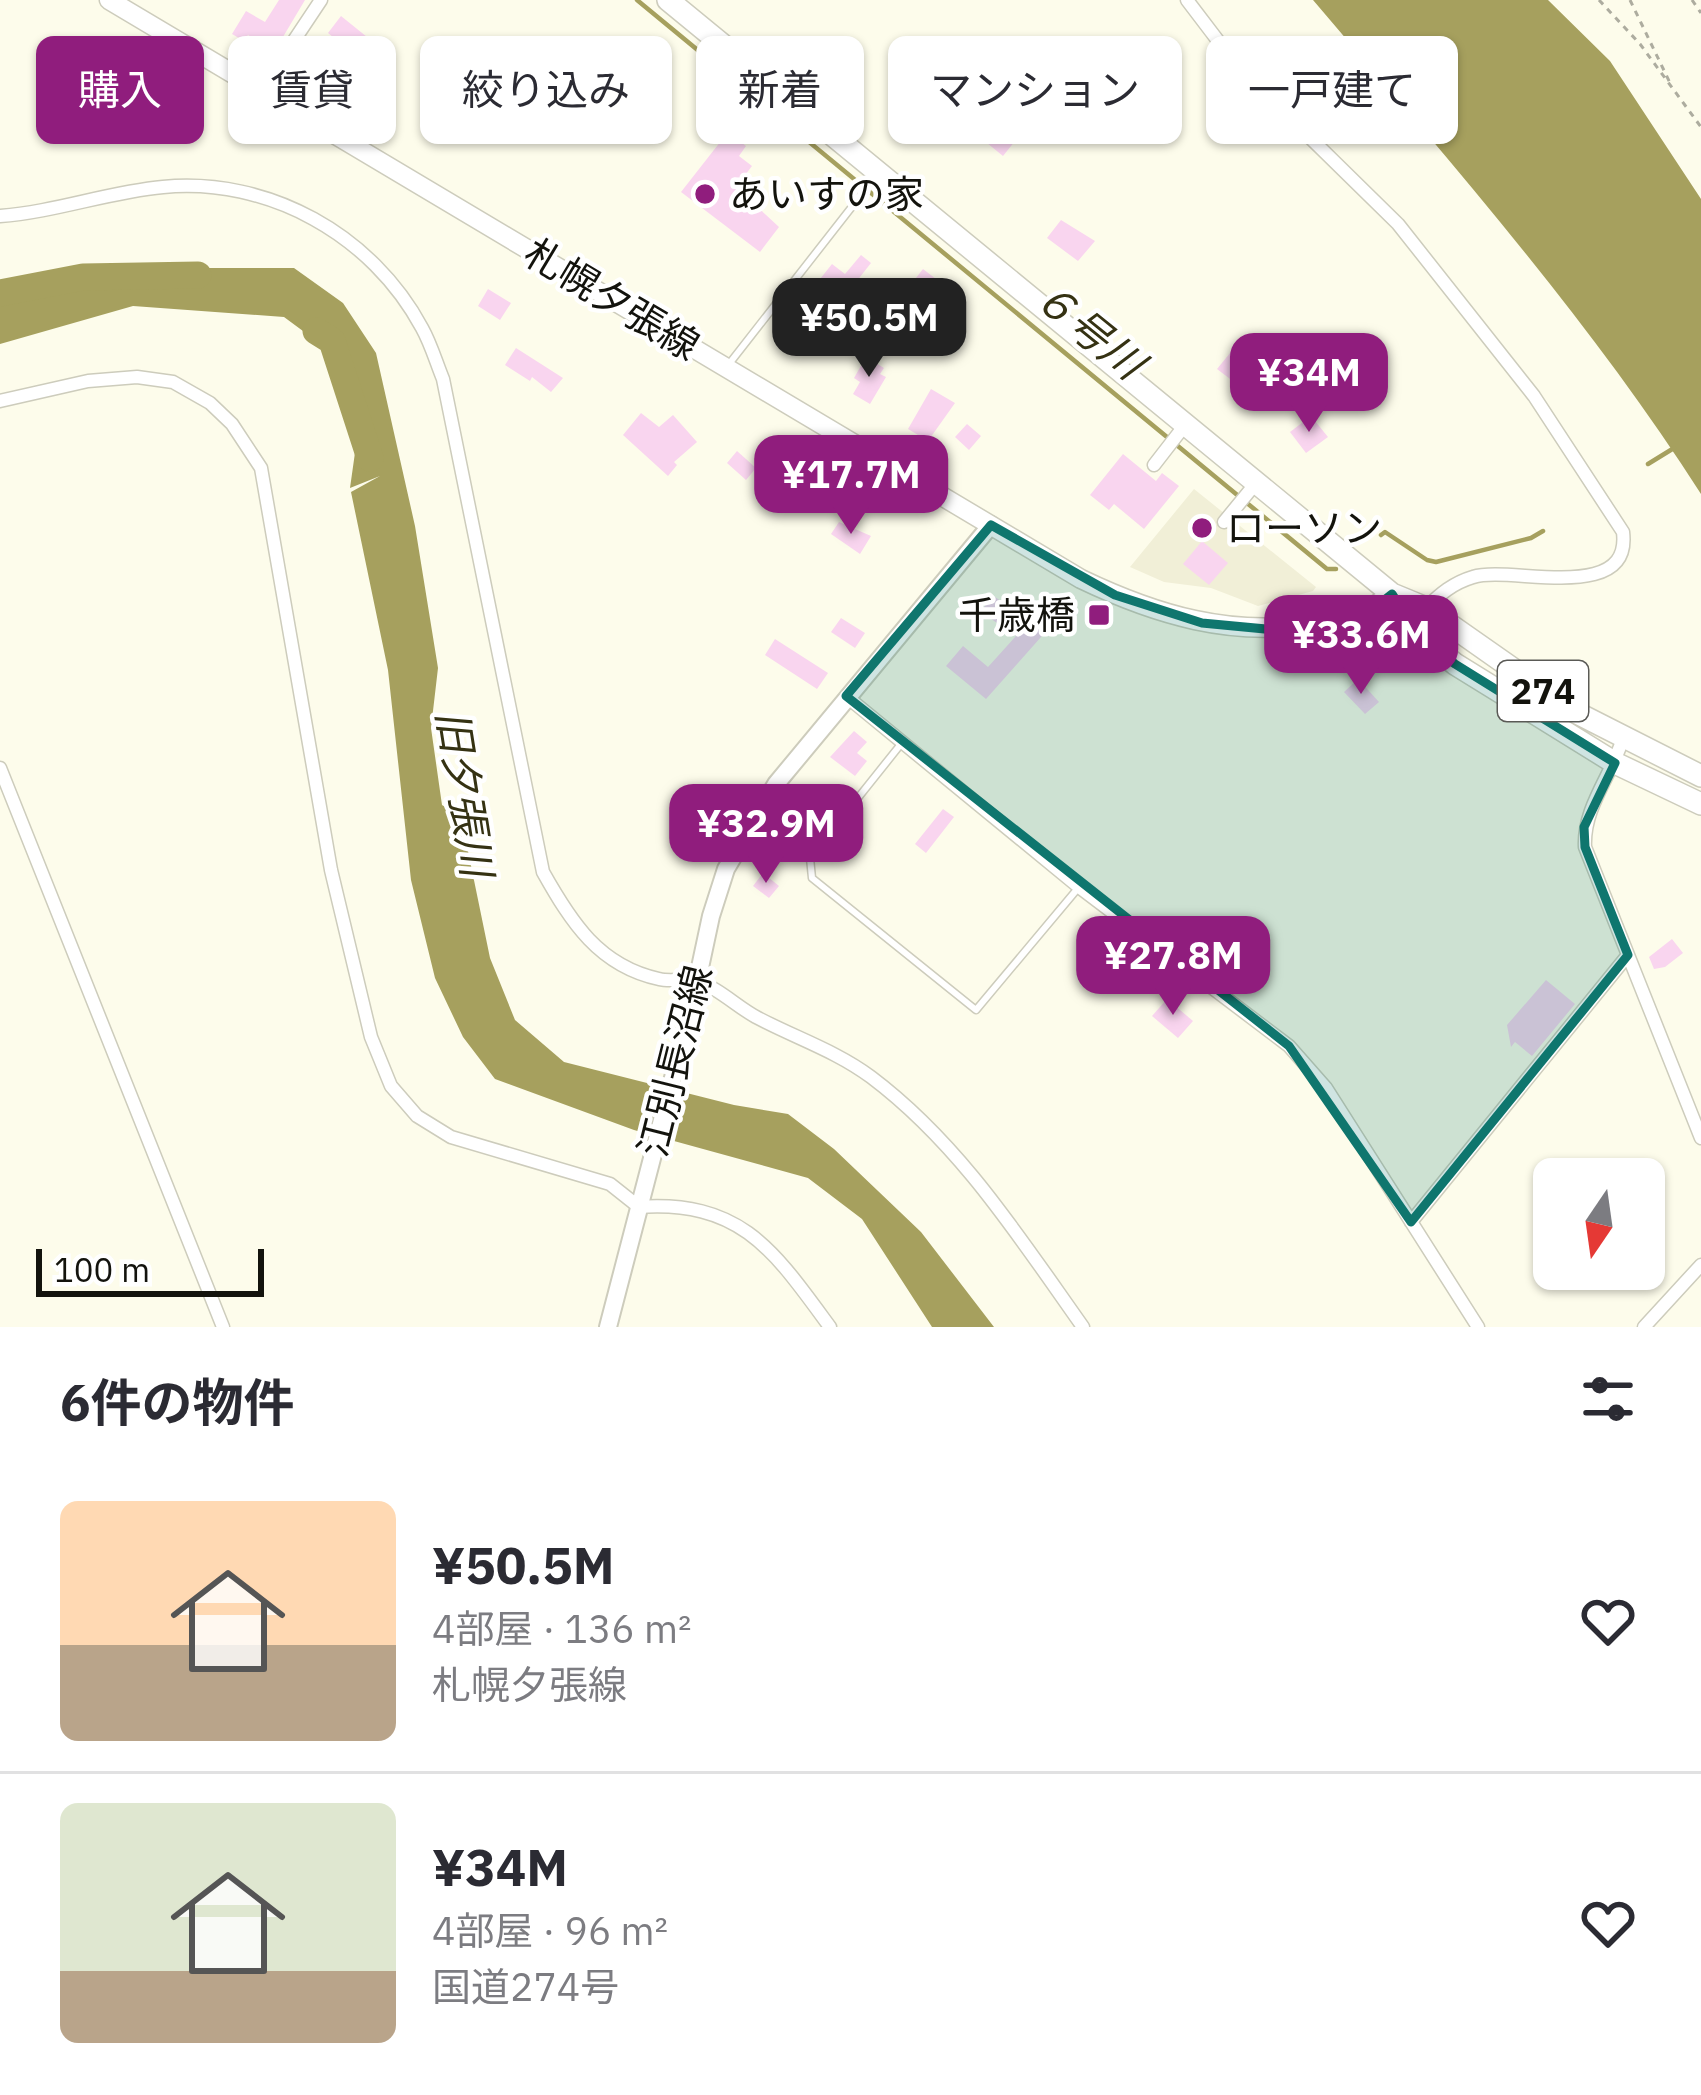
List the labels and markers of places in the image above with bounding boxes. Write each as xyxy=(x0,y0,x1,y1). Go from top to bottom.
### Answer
place label: あいすの家 xyxy=(729,168,924,219)
marker: あいすの家 xyxy=(692,181,718,207)
pin: ¥50.5M xyxy=(771,278,967,380)
pin: ¥34M xyxy=(1238,333,1380,435)
pin: ¥17.7M xyxy=(753,435,949,537)
place label: ローソン xyxy=(1226,502,1382,553)
marker: ローソン xyxy=(1189,515,1215,541)
place label: 千歳橋 xyxy=(958,589,1075,640)
pin: ¥33.6M xyxy=(1263,595,1459,697)
marker: 千歳橋 xyxy=(1086,602,1112,628)
pin: ¥32.9M xyxy=(668,784,864,886)
pin: ¥27.8M xyxy=(1075,916,1271,1018)

